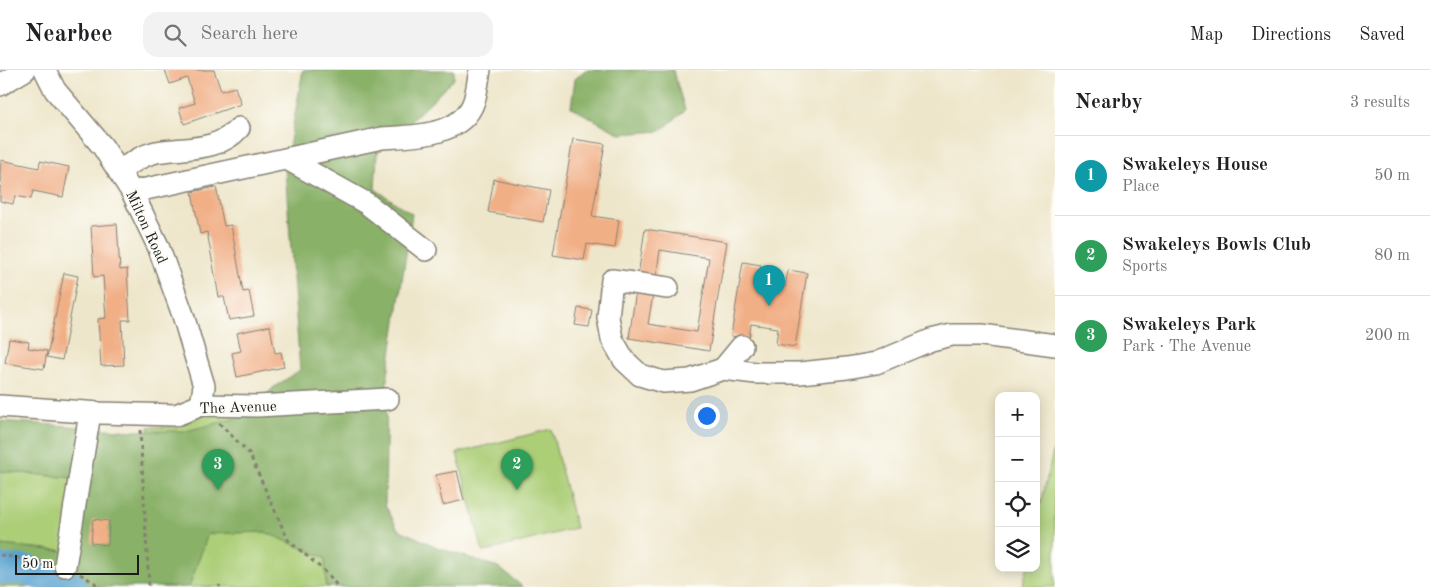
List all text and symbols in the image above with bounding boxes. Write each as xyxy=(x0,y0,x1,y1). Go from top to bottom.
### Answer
search box xyxy=(143,12,493,57)
icon: search xyxy=(161,21,189,49)
text: Nearbee xyxy=(25,23,113,47)
text: Search here xyxy=(201,25,298,44)
text: Map xyxy=(1190,26,1223,44)
text: Directions xyxy=(1251,26,1331,44)
text: Saved xyxy=(1359,26,1405,44)
text: Nearby xyxy=(1075,92,1143,113)
text: 3 results xyxy=(1350,95,1410,111)
text: Swakeleys House xyxy=(1122,156,1268,175)
text: 1 xyxy=(1086,168,1096,184)
text: 50 m xyxy=(1374,168,1410,184)
text: Place xyxy=(1122,179,1159,195)
street label: Milton Road xyxy=(122,189,169,267)
text: Swakeleys Bowls Club xyxy=(1122,236,1311,255)
text: 2 xyxy=(1086,248,1096,264)
text: 80 m xyxy=(1374,248,1410,264)
text: Sports xyxy=(1122,259,1167,275)
pin: 1 xyxy=(753,265,785,306)
text: Swakeleys Park xyxy=(1122,316,1256,335)
text: 3 xyxy=(1086,328,1096,344)
text: 200 m xyxy=(1365,328,1410,344)
text: Park · The Avenue xyxy=(1122,339,1251,355)
map controls xyxy=(995,392,1040,572)
button: + xyxy=(995,392,1040,437)
street label: The Avenue xyxy=(199,400,277,417)
your location xyxy=(694,403,720,429)
button: − xyxy=(995,437,1040,482)
pin: 3 xyxy=(202,449,234,490)
pin: 2 xyxy=(501,449,533,490)
button: locate xyxy=(995,482,1040,527)
button: layers xyxy=(995,527,1040,572)
scale bar xyxy=(15,552,139,575)
text: 50 m xyxy=(22,557,53,571)

